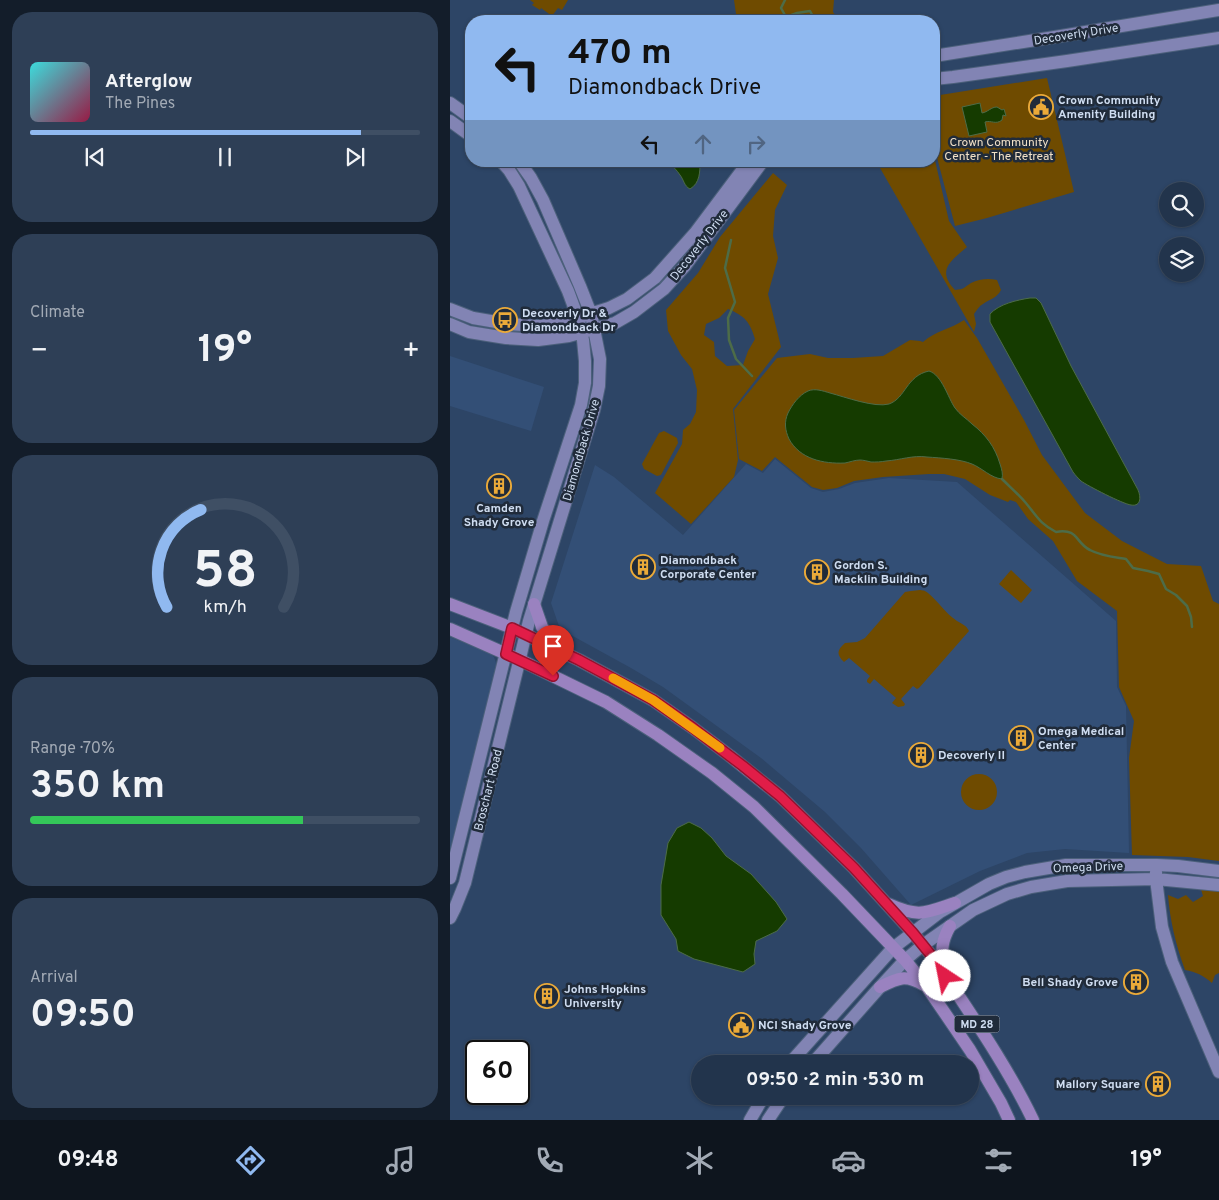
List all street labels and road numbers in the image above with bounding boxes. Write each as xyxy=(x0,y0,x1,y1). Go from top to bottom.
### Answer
street label: Decoverly Drive xyxy=(1033,20,1120,50)
street label: Decoverly Drive xyxy=(667,207,732,284)
street label: Diamondback Drive xyxy=(560,397,604,503)
street label: Broschart Road xyxy=(471,748,507,833)
street label: Omega Drive xyxy=(1053,859,1123,877)
road number: MD 28 xyxy=(954,1016,1000,1032)

